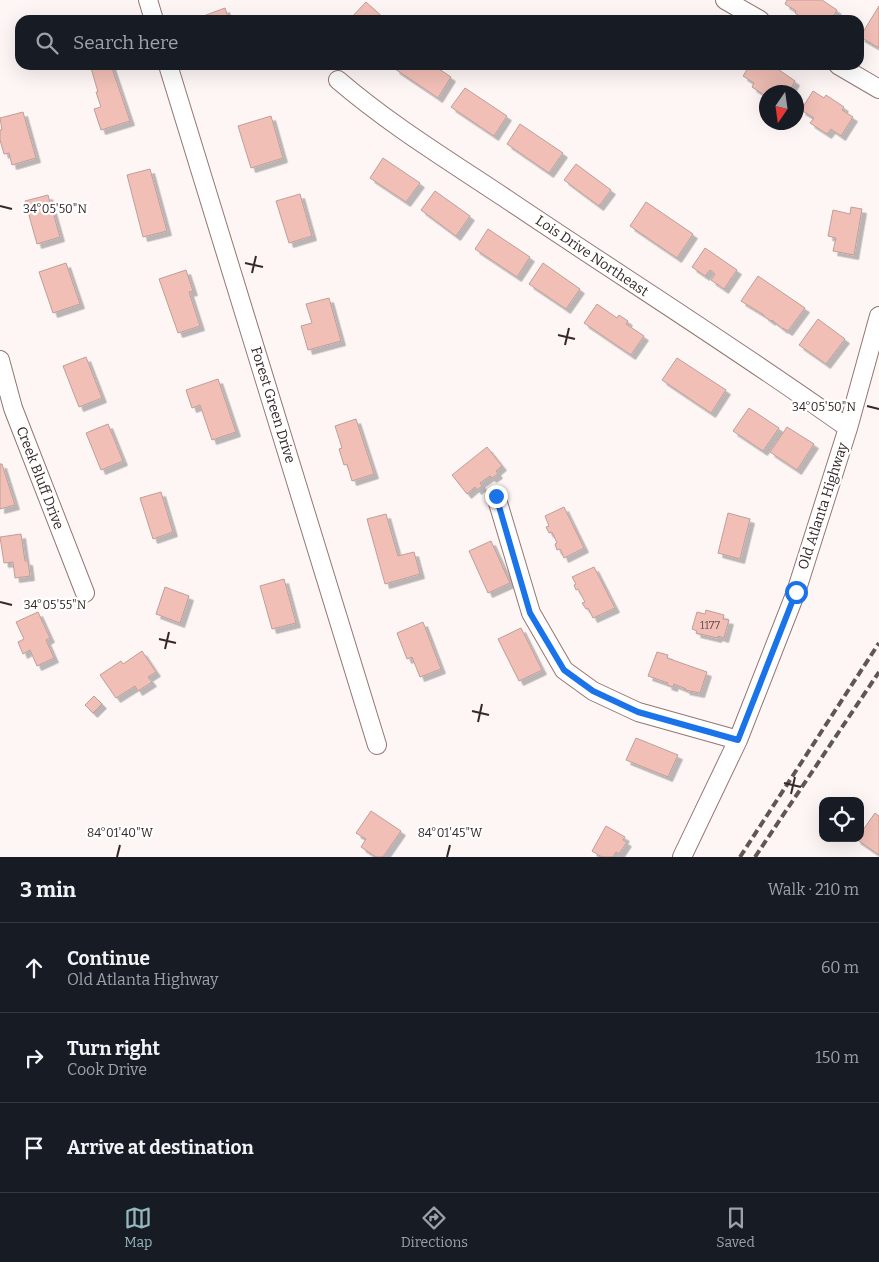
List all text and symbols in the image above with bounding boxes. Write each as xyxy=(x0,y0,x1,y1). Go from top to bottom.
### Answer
search box xyxy=(15,15,864,70)
icon: search xyxy=(33,29,61,57)
text: Search here xyxy=(73,31,178,54)
north arrow xyxy=(759,85,804,130)
text: 34°05'50"N xyxy=(23,202,87,216)
street label: Lois Drive Northeast xyxy=(532,212,652,300)
street label: Forest Green Drive xyxy=(247,345,299,465)
text: 34°05'50"N xyxy=(792,400,856,414)
street label: Creek Bluff Drive xyxy=(13,424,67,532)
street label: Old Atlanta Highway xyxy=(794,440,852,572)
route end xyxy=(485,485,508,508)
route start xyxy=(785,581,808,604)
text: 34°05'55"N xyxy=(24,598,87,612)
house number: 1177 xyxy=(700,619,720,632)
map controls xyxy=(819,797,864,842)
button: locate xyxy=(819,797,864,842)
text: 84°01'40"W xyxy=(87,826,154,840)
text: 84°01'45"W xyxy=(418,826,483,840)
text: 3 min xyxy=(20,877,76,903)
text: Walk · 210 m xyxy=(768,880,859,899)
text: Continue xyxy=(67,947,150,970)
icon: ahead xyxy=(20,954,48,982)
text: 60 m xyxy=(821,958,859,977)
text: Old Atlanta Highway xyxy=(67,970,218,989)
text: Turn right xyxy=(67,1037,160,1060)
icon: right xyxy=(20,1044,48,1072)
text: 150 m xyxy=(815,1048,859,1067)
text: Cook Drive xyxy=(67,1060,147,1079)
icon: arrive xyxy=(20,1134,48,1162)
text: Arrive at destination xyxy=(67,1136,254,1159)
tab: Map xyxy=(124,1204,152,1251)
tab: Directions xyxy=(401,1204,468,1251)
tab: Saved xyxy=(716,1204,755,1251)

